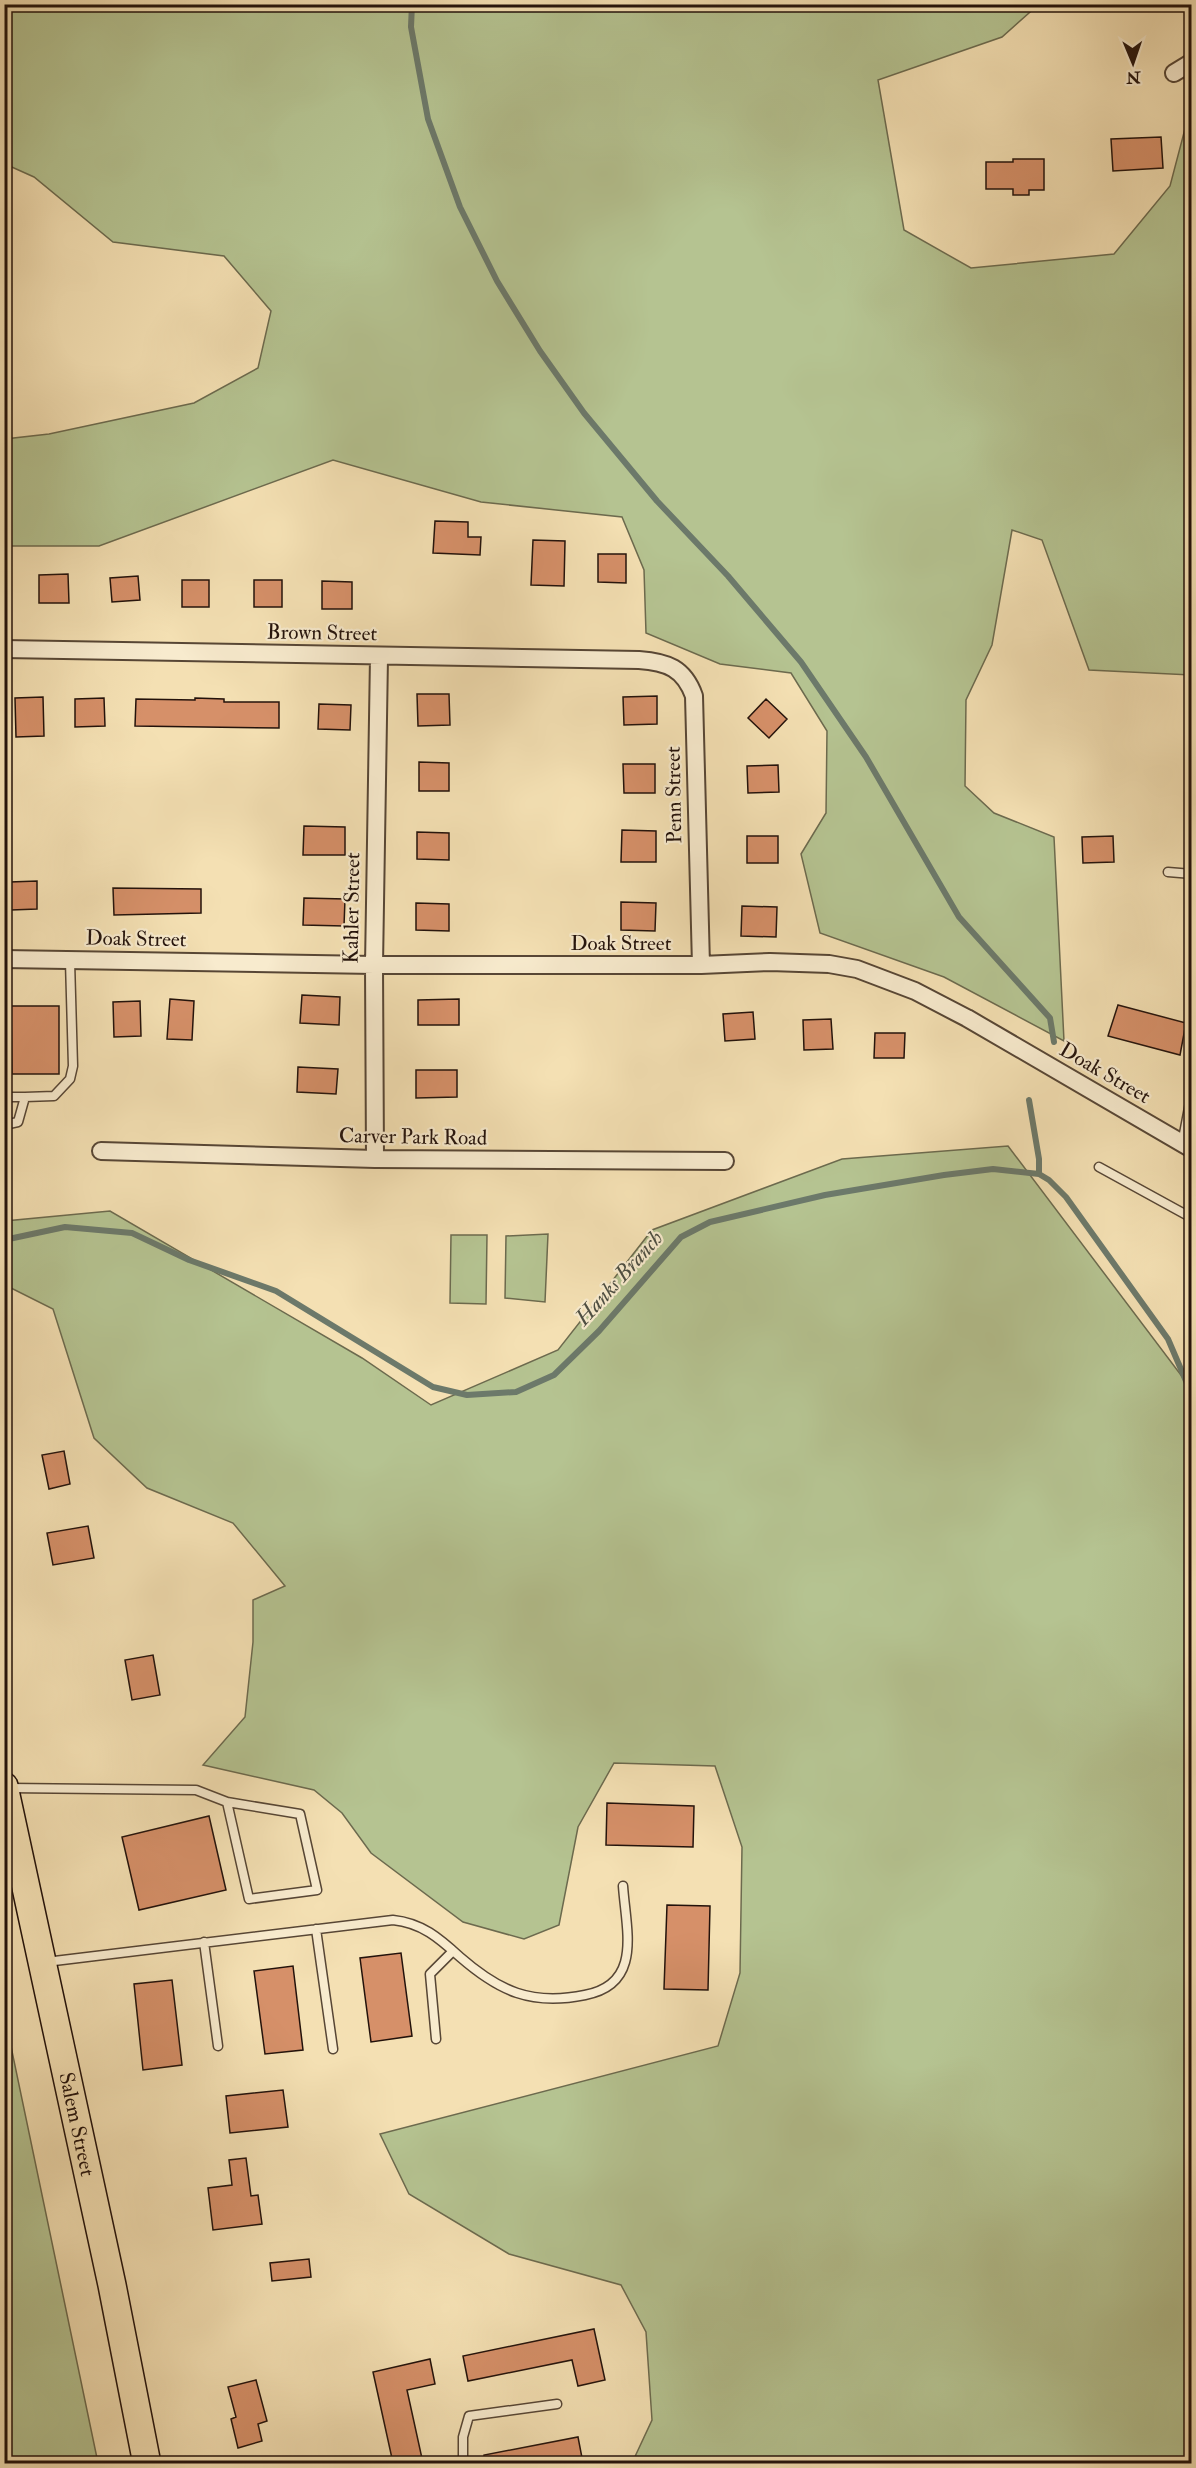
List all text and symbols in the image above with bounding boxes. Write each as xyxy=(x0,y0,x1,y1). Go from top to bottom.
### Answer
north arrow xyxy=(1103,33,1163,93)
text: N xyxy=(1125,67,1142,87)
street label: Brown Street xyxy=(267,619,378,647)
street label: Penn Street xyxy=(660,746,688,844)
street label: Kahler Street xyxy=(338,852,366,964)
street label: Doak Street xyxy=(85,925,187,953)
street label: Doak Street xyxy=(571,930,672,957)
street label: Doak Street xyxy=(1055,1036,1156,1110)
street label: Carver Park Road xyxy=(339,1122,488,1152)
water label: Hanks Branch xyxy=(568,1225,669,1332)
street label: Salem Street xyxy=(53,2070,102,2179)

